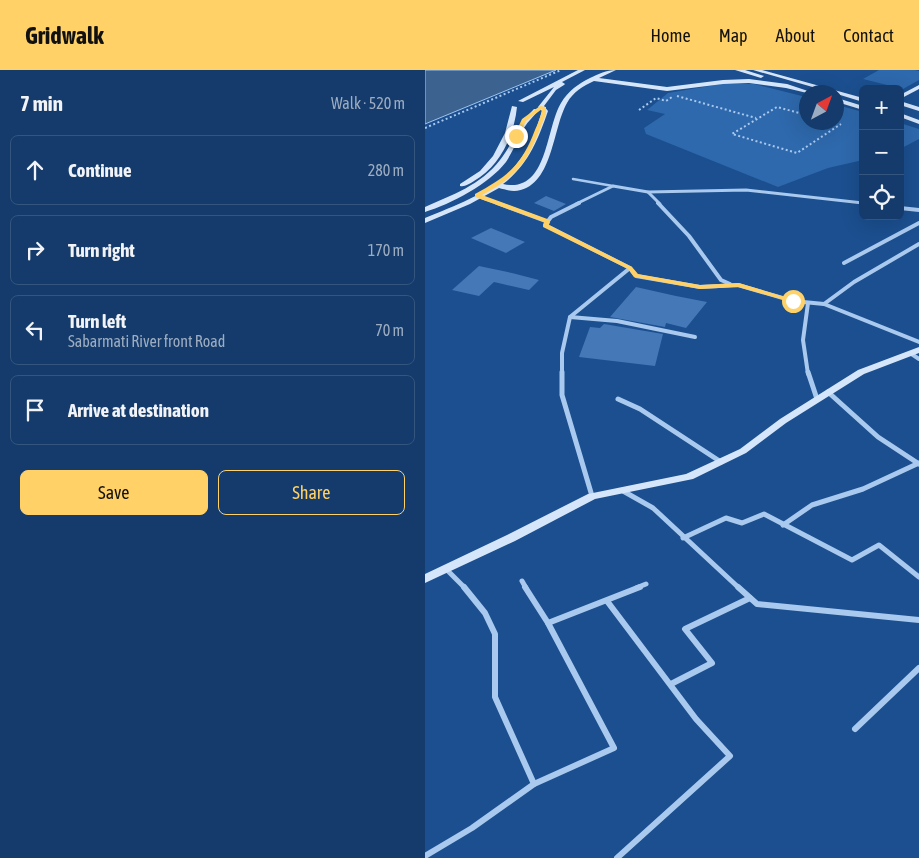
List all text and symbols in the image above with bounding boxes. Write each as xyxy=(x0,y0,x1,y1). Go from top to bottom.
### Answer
text: Gridwalk xyxy=(25,22,104,49)
text: Home xyxy=(651,25,691,46)
text: Map xyxy=(719,25,748,46)
text: About xyxy=(776,25,815,46)
text: Contact xyxy=(843,25,894,46)
north arrow xyxy=(799,85,844,130)
map controls xyxy=(859,85,904,220)
button: + xyxy=(859,85,904,130)
text: 7 min xyxy=(20,91,63,115)
text: Walk · 520 m xyxy=(331,94,405,112)
route end xyxy=(505,125,528,148)
button: − xyxy=(859,130,904,175)
icon: ahead xyxy=(21,156,49,184)
text: Continue xyxy=(68,159,132,181)
text: 280 m xyxy=(368,161,404,179)
button: locate xyxy=(859,175,904,220)
icon: right xyxy=(21,236,49,264)
text: Turn right xyxy=(68,239,135,261)
text: 170 m xyxy=(368,241,404,259)
route start xyxy=(782,290,805,313)
text: Turn left xyxy=(68,310,126,332)
icon: left xyxy=(21,316,49,344)
text: 70 m xyxy=(375,321,404,339)
text: Sabarmati River front Road xyxy=(68,332,225,350)
icon: arrive xyxy=(21,396,49,424)
text: Arrive at destination xyxy=(68,399,209,421)
button: Save xyxy=(20,470,208,515)
button: Share xyxy=(218,470,405,515)

